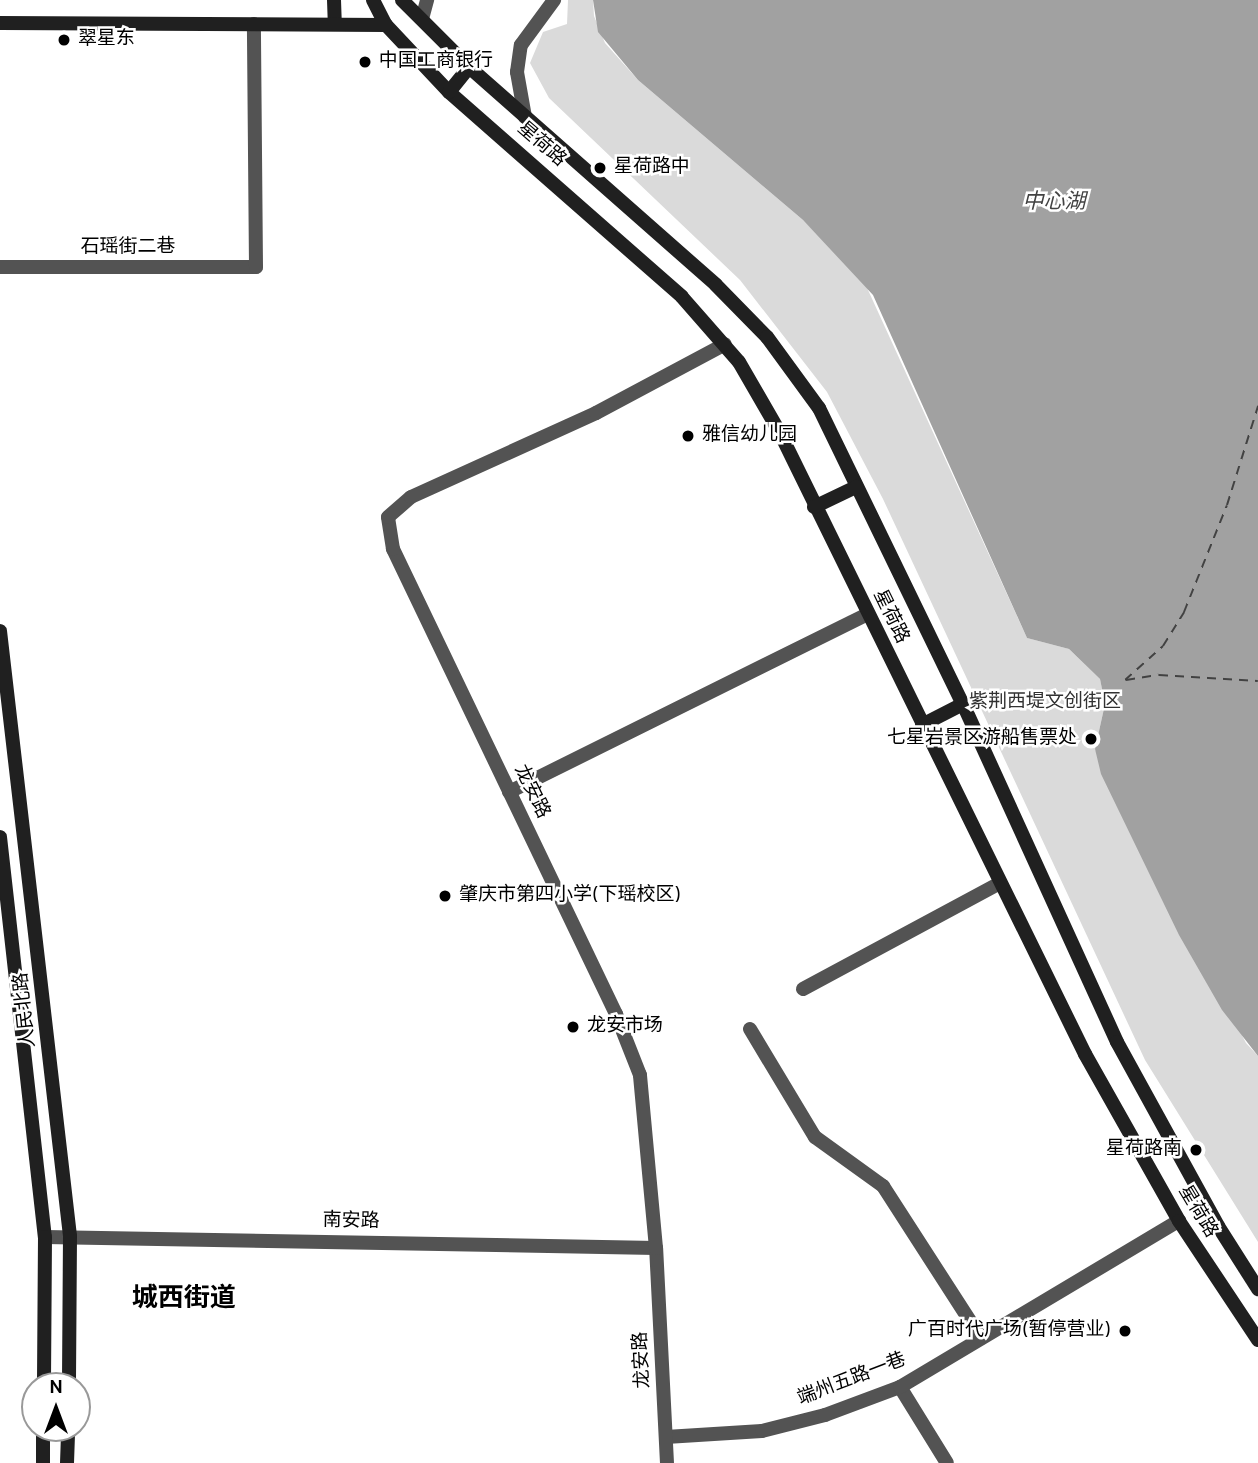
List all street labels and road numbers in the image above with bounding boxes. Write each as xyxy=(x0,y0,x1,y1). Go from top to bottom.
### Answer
street label: 星荷路 xyxy=(512,118,570,172)
street label: 石瑶街二巷 xyxy=(81,237,175,259)
street label: 星荷路 xyxy=(867,586,913,648)
street label: 龙安路 xyxy=(508,761,554,823)
street label: 人民北路 xyxy=(11,971,41,1049)
street label: 星荷路 xyxy=(1173,1182,1221,1242)
street label: 南安路 xyxy=(322,1210,380,1234)
street label: 龙安路 xyxy=(630,1331,656,1389)
street label: 端州五路一巷 xyxy=(795,1349,909,1411)

